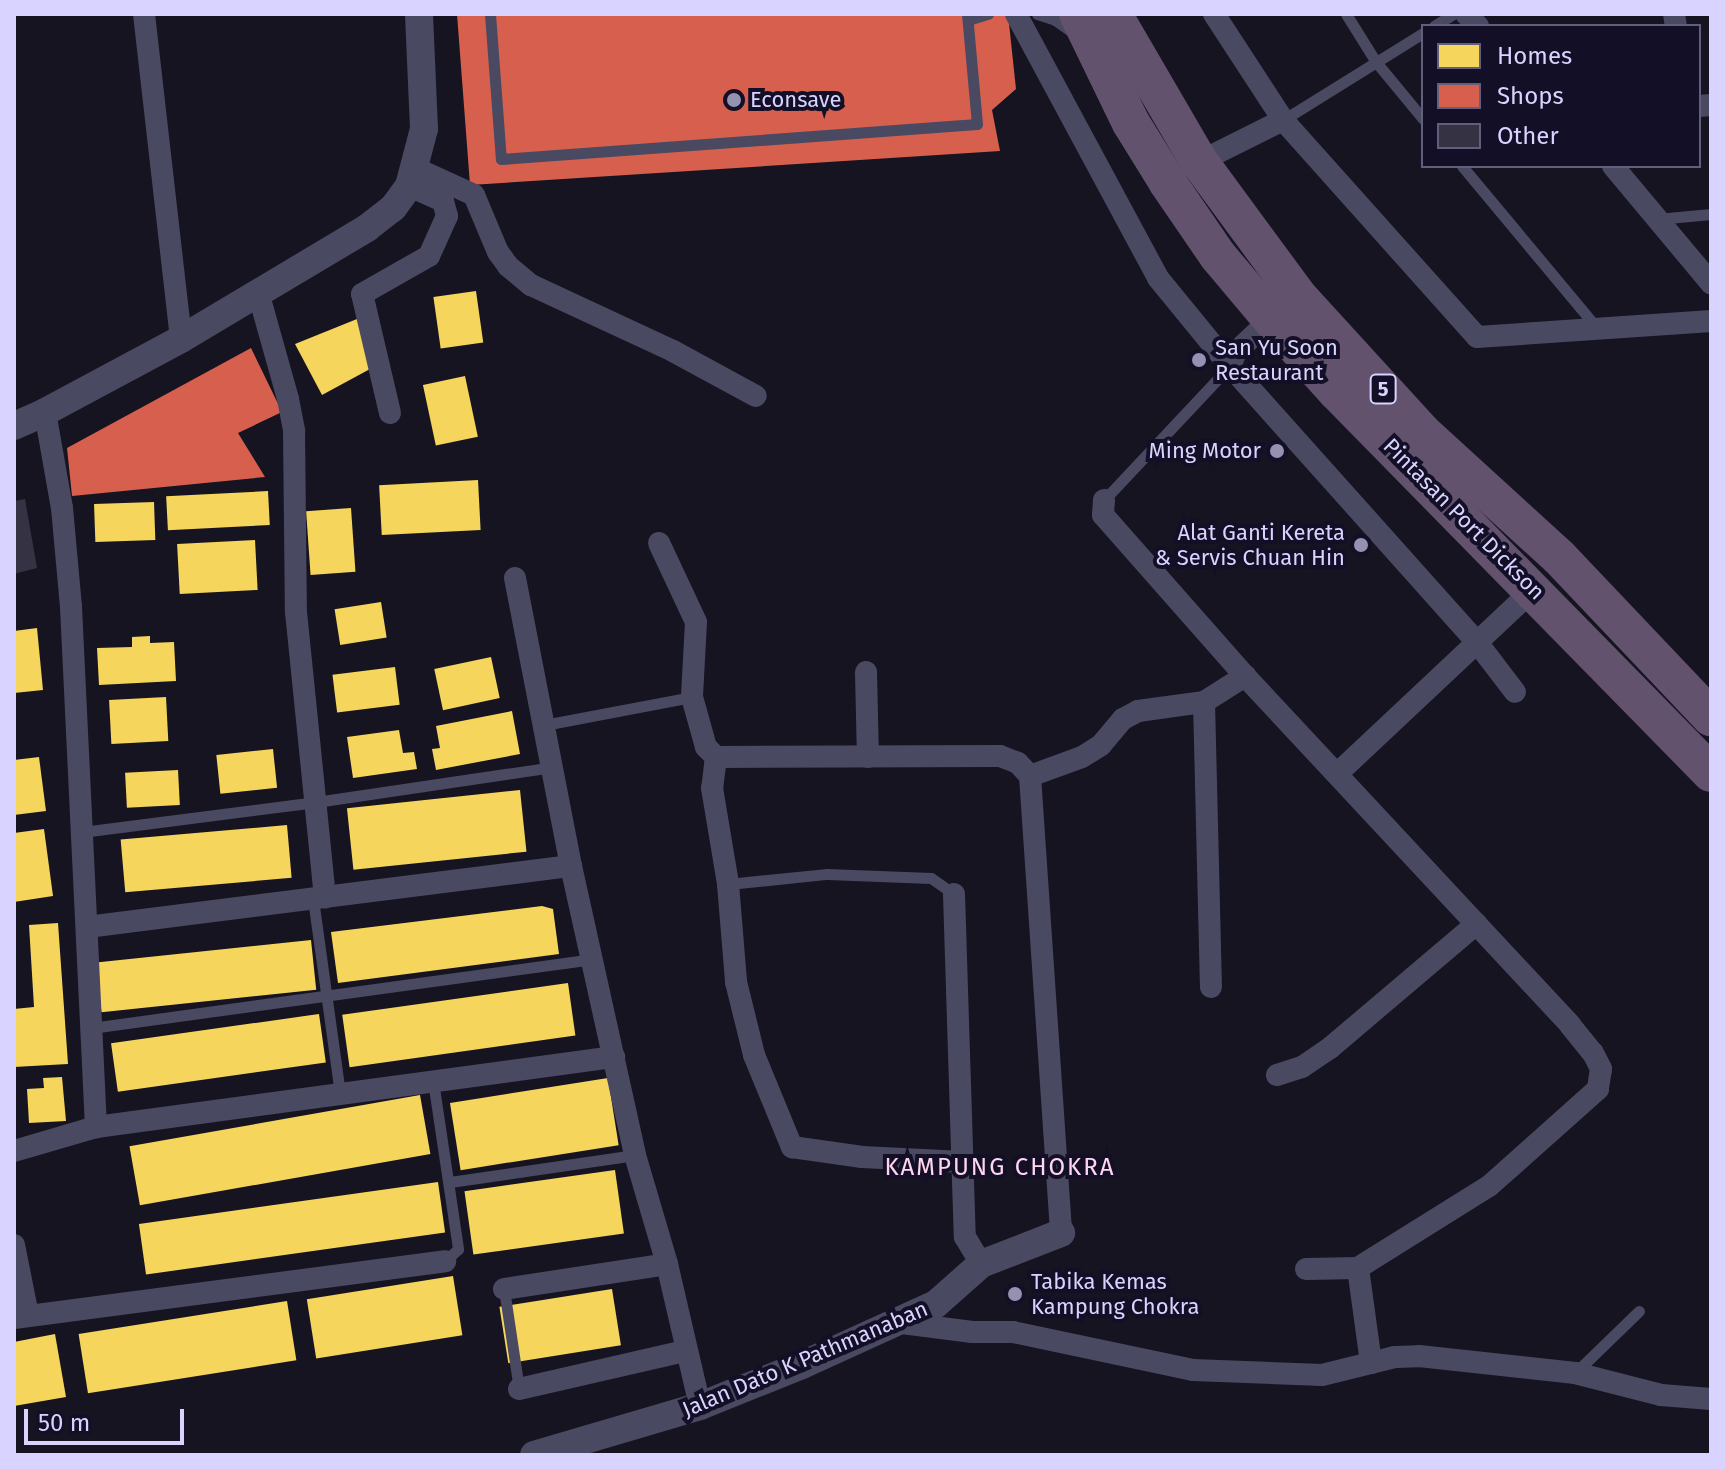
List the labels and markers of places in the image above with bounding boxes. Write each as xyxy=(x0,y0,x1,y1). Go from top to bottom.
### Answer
place label: Econsave xyxy=(750,87,842,113)
marker: Econsave xyxy=(725,91,743,109)
place label: San Yu Soon Restaurant xyxy=(1215,334,1338,386)
marker: San Yu Soon Restaurant xyxy=(1190,351,1208,369)
place label: Ming Motor xyxy=(1149,438,1261,464)
marker: Ming Motor xyxy=(1268,442,1286,460)
place label: Alat Ganti Kereta & Servis Chuan Hin xyxy=(1155,519,1345,570)
marker: Alat Ganti Kereta & Servis Chuan Hin xyxy=(1352,536,1370,554)
place label: Tabika Kemas Kampung Chokra xyxy=(1031,1268,1199,1320)
marker: Tabika Kemas Kampung Chokra xyxy=(1006,1285,1024,1303)

